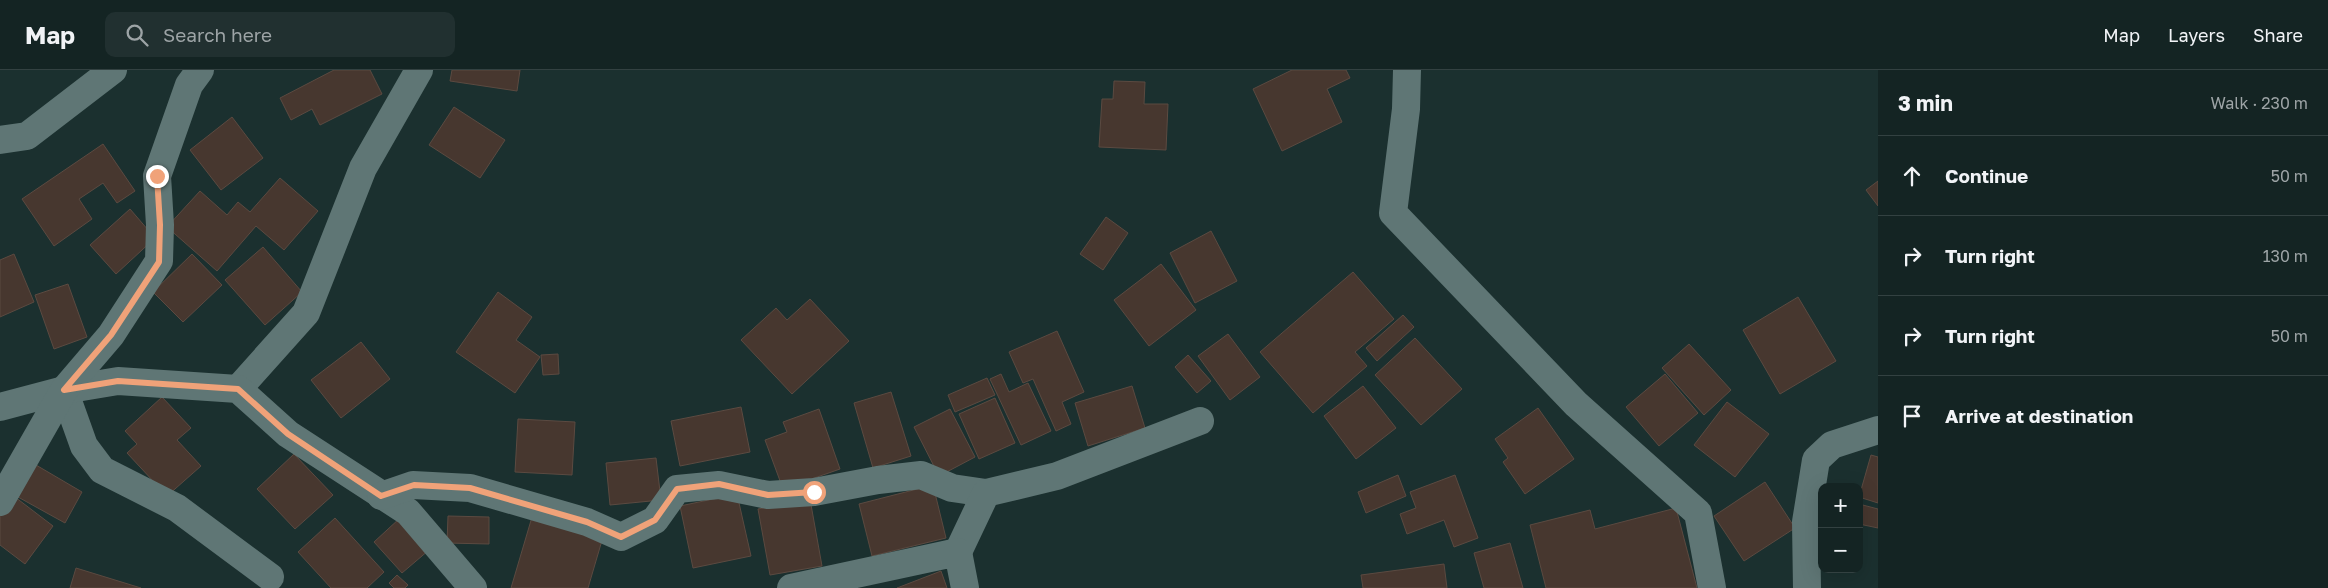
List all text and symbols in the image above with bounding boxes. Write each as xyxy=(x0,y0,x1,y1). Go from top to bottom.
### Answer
search box xyxy=(105,12,455,57)
text: Map xyxy=(25,20,75,49)
icon: search xyxy=(123,21,151,49)
text: Search here xyxy=(163,23,272,46)
text: Map xyxy=(2103,24,2140,46)
text: Layers xyxy=(2168,24,2225,46)
text: Share xyxy=(2253,24,2303,46)
text: 3 min xyxy=(1898,90,1953,116)
text: Walk · 230 m xyxy=(2211,93,2308,113)
icon: ahead xyxy=(1898,162,1926,190)
text: Continue xyxy=(1945,164,2028,187)
route end xyxy=(146,165,169,188)
text: 50 m xyxy=(2271,166,2308,186)
icon: right xyxy=(1898,242,1926,270)
text: Turn right xyxy=(1945,244,2035,267)
text: 130 m xyxy=(2263,246,2308,266)
icon: right xyxy=(1898,322,1926,350)
text: Turn right xyxy=(1945,324,2035,347)
text: 50 m xyxy=(2271,326,2308,346)
icon: arrive xyxy=(1898,402,1926,430)
text: Arrive at destination xyxy=(1945,404,2133,427)
route start xyxy=(803,481,826,504)
map controls xyxy=(1818,483,1863,573)
button: + xyxy=(1818,483,1863,528)
button: − xyxy=(1818,528,1863,573)

